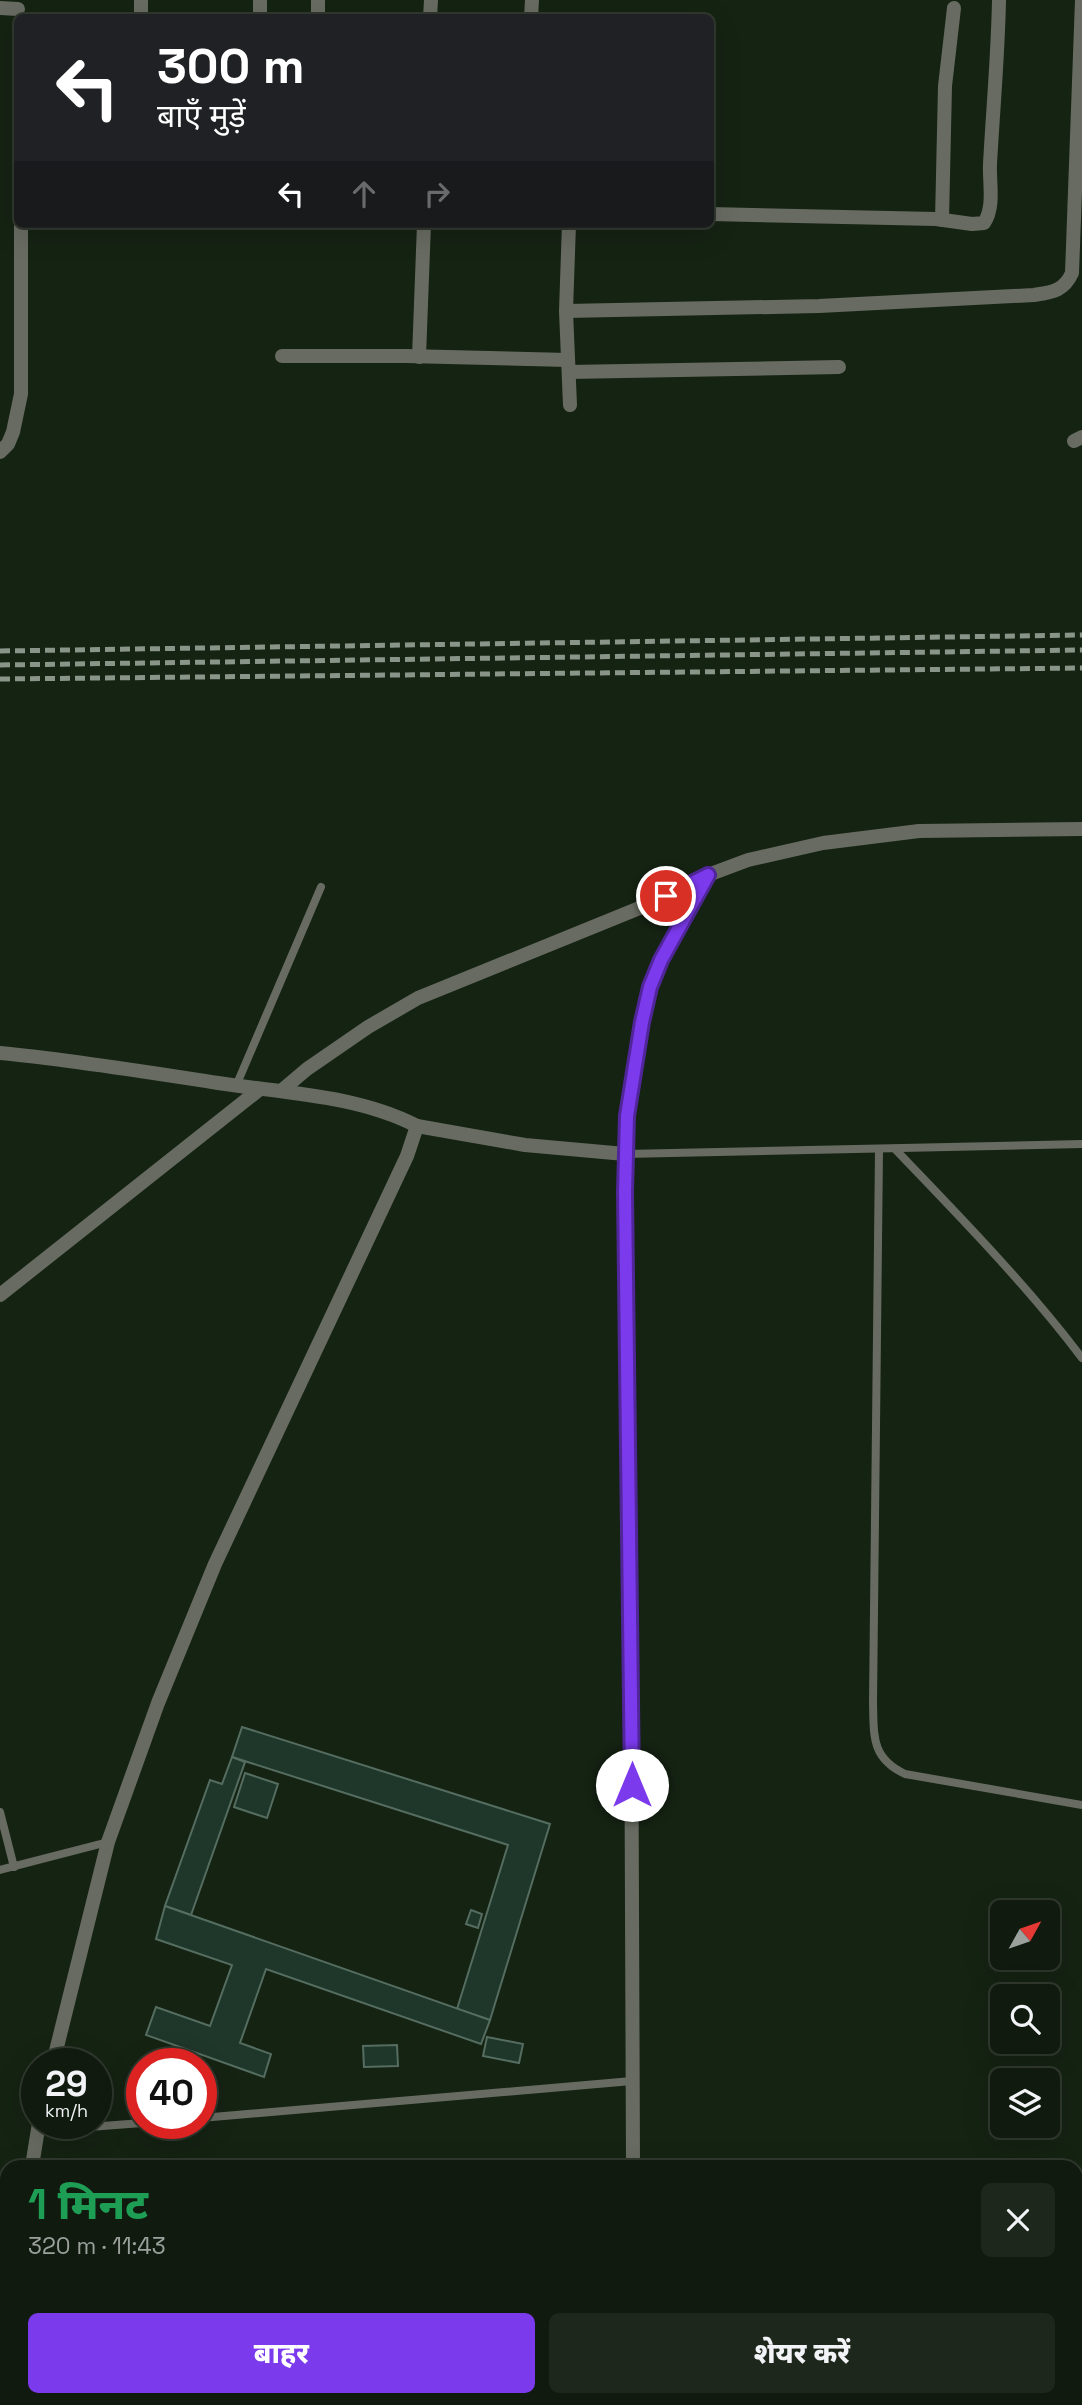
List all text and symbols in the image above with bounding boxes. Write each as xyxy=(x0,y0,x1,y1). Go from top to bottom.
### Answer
text: 300 m xyxy=(157,35,305,97)
icon: left xyxy=(42,42,133,133)
text: बाएँ मुड़ें xyxy=(157,96,246,136)
icon: left xyxy=(272,175,310,213)
icon: ahead xyxy=(345,175,383,213)
icon: right xyxy=(418,175,456,213)
pin xyxy=(636,866,696,926)
icon: arrive xyxy=(647,877,685,915)
position arrow xyxy=(595,1748,669,1822)
north arrow xyxy=(990,1900,1060,1970)
map controls xyxy=(990,1900,1060,2138)
button: search xyxy=(990,1984,1060,2054)
speed limit sign: 40 xyxy=(126,2048,217,2139)
text: 29 xyxy=(45,2062,88,2106)
button: layers xyxy=(990,2068,1060,2138)
text: km/h xyxy=(45,2099,88,2122)
text: 1 मिनट xyxy=(28,2178,148,2231)
button: close xyxy=(981,2183,1055,2257)
text: 320 m · 11:43 xyxy=(28,2231,166,2261)
button: बाहर xyxy=(28,2313,535,2393)
button: शेयर करें xyxy=(549,2313,1055,2393)

